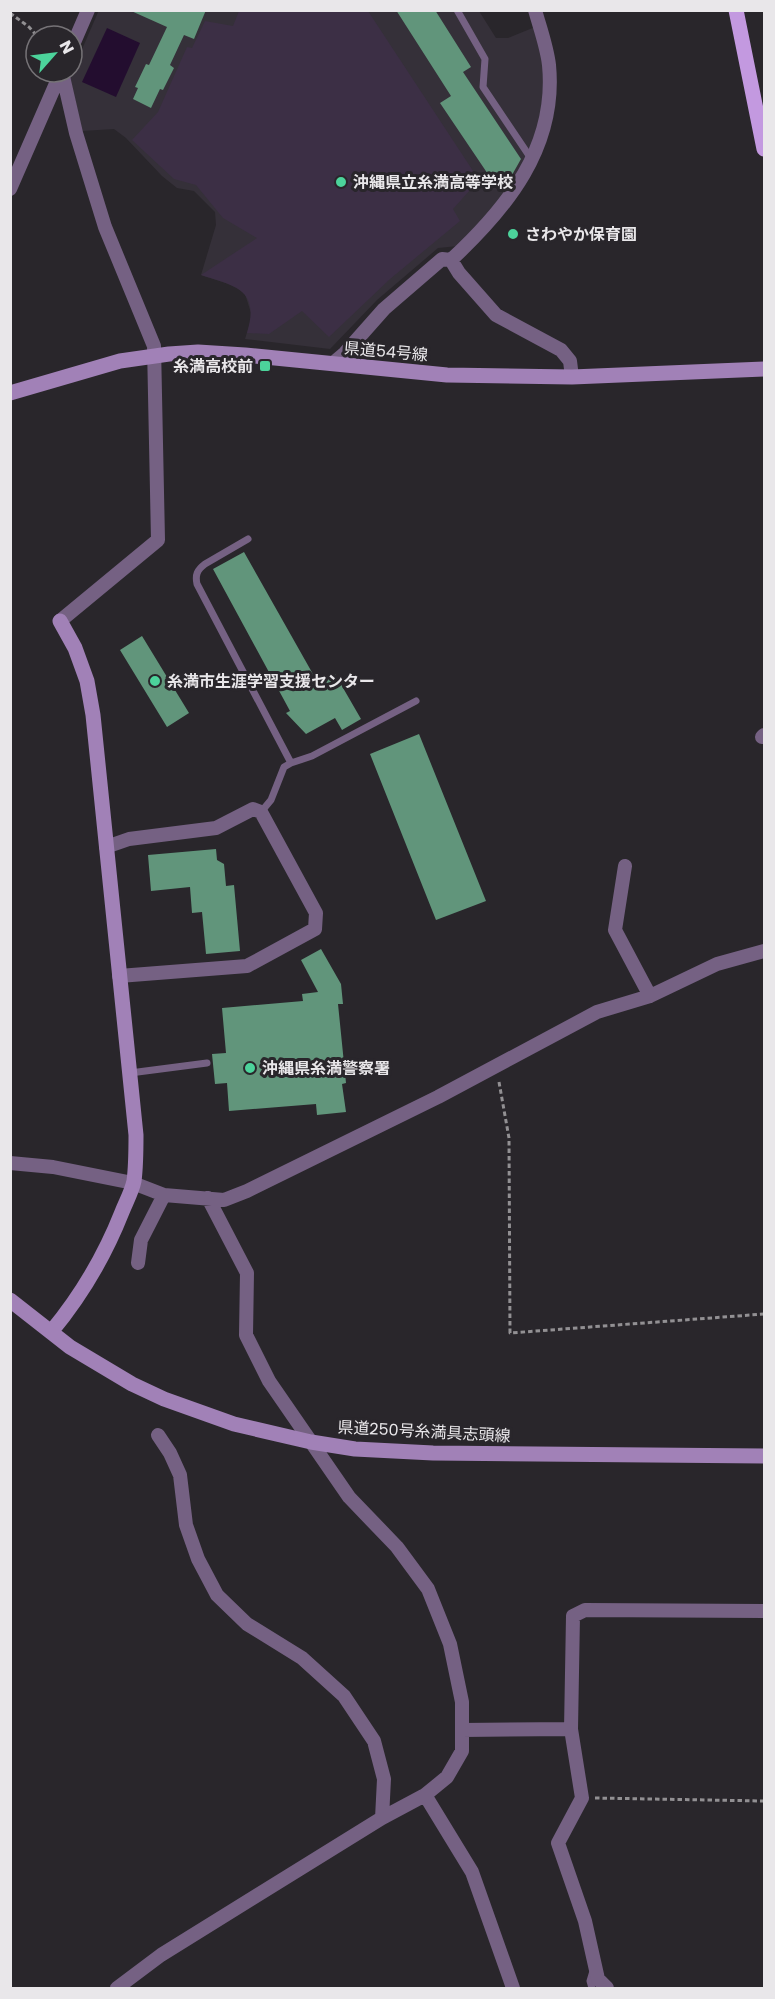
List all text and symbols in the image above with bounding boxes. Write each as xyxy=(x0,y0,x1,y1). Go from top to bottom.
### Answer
north arrow xyxy=(24,24,84,84)
text: N xyxy=(54,36,80,58)
place label: 沖縄県立糸満高等学校 xyxy=(353,171,513,194)
marker: 沖縄県立糸満高等学校 xyxy=(334,175,348,189)
place label: さわやか保育園 xyxy=(525,223,637,246)
marker: さわやか保育園 xyxy=(506,227,520,241)
street label: 県道54号線 xyxy=(343,336,429,367)
place label: 糸満高校前 xyxy=(173,355,253,378)
marker: 糸満高校前 xyxy=(258,359,272,373)
place label: 糸満市生涯学習支援センター xyxy=(167,670,375,693)
marker: 糸満市生涯学習支援センター xyxy=(148,674,162,688)
place label: 沖縄県糸満警察署 xyxy=(262,1057,390,1080)
marker: 沖縄県糸満警察署 xyxy=(243,1061,257,1075)
street label: 県道250号糸満具志頭線 xyxy=(337,1415,511,1448)

